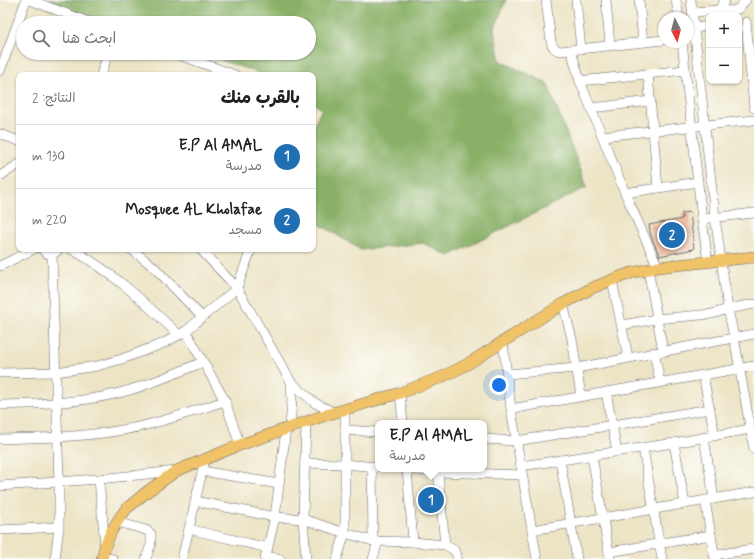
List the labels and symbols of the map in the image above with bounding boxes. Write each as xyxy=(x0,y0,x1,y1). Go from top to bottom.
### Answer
north arrow xyxy=(658,12,694,48)
pin: 2 xyxy=(659,220,685,250)
your location xyxy=(489,375,509,395)
pin: 1 xyxy=(418,485,444,515)

